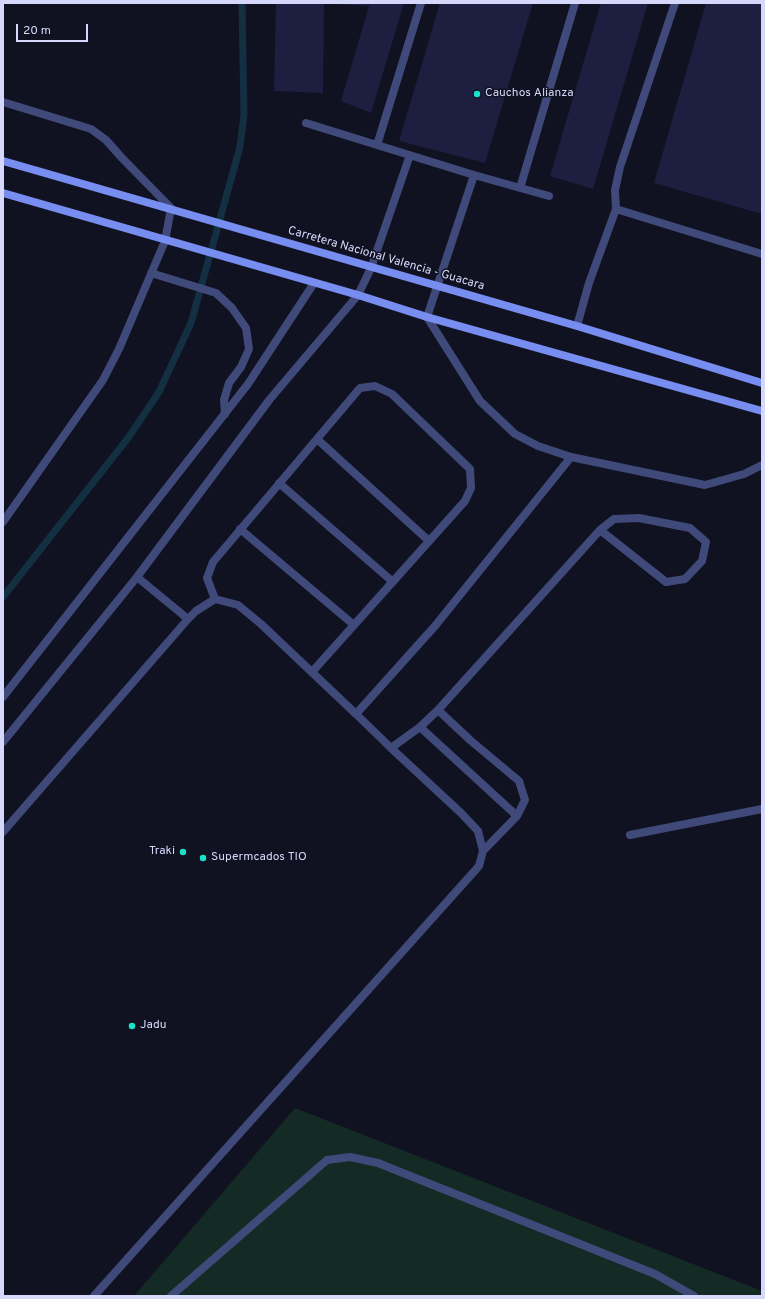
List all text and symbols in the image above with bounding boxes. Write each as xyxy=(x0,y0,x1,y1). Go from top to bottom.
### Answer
scale bar xyxy=(18,16,90,42)
text: 20 m xyxy=(23,23,51,39)
place label: Cauchos Alianza xyxy=(485,87,574,101)
marker: Cauchos Alianza xyxy=(472,89,482,99)
street label: Carretera Nacional Valencia - Guacara xyxy=(286,224,486,294)
place label: Traki xyxy=(149,845,175,859)
marker: Traki xyxy=(178,847,188,857)
place label: Supermcados TIO xyxy=(211,851,307,865)
marker: Supermcados TIO xyxy=(198,853,208,863)
place label: Jadu xyxy=(140,1019,167,1033)
marker: Jadu xyxy=(127,1021,137,1031)

